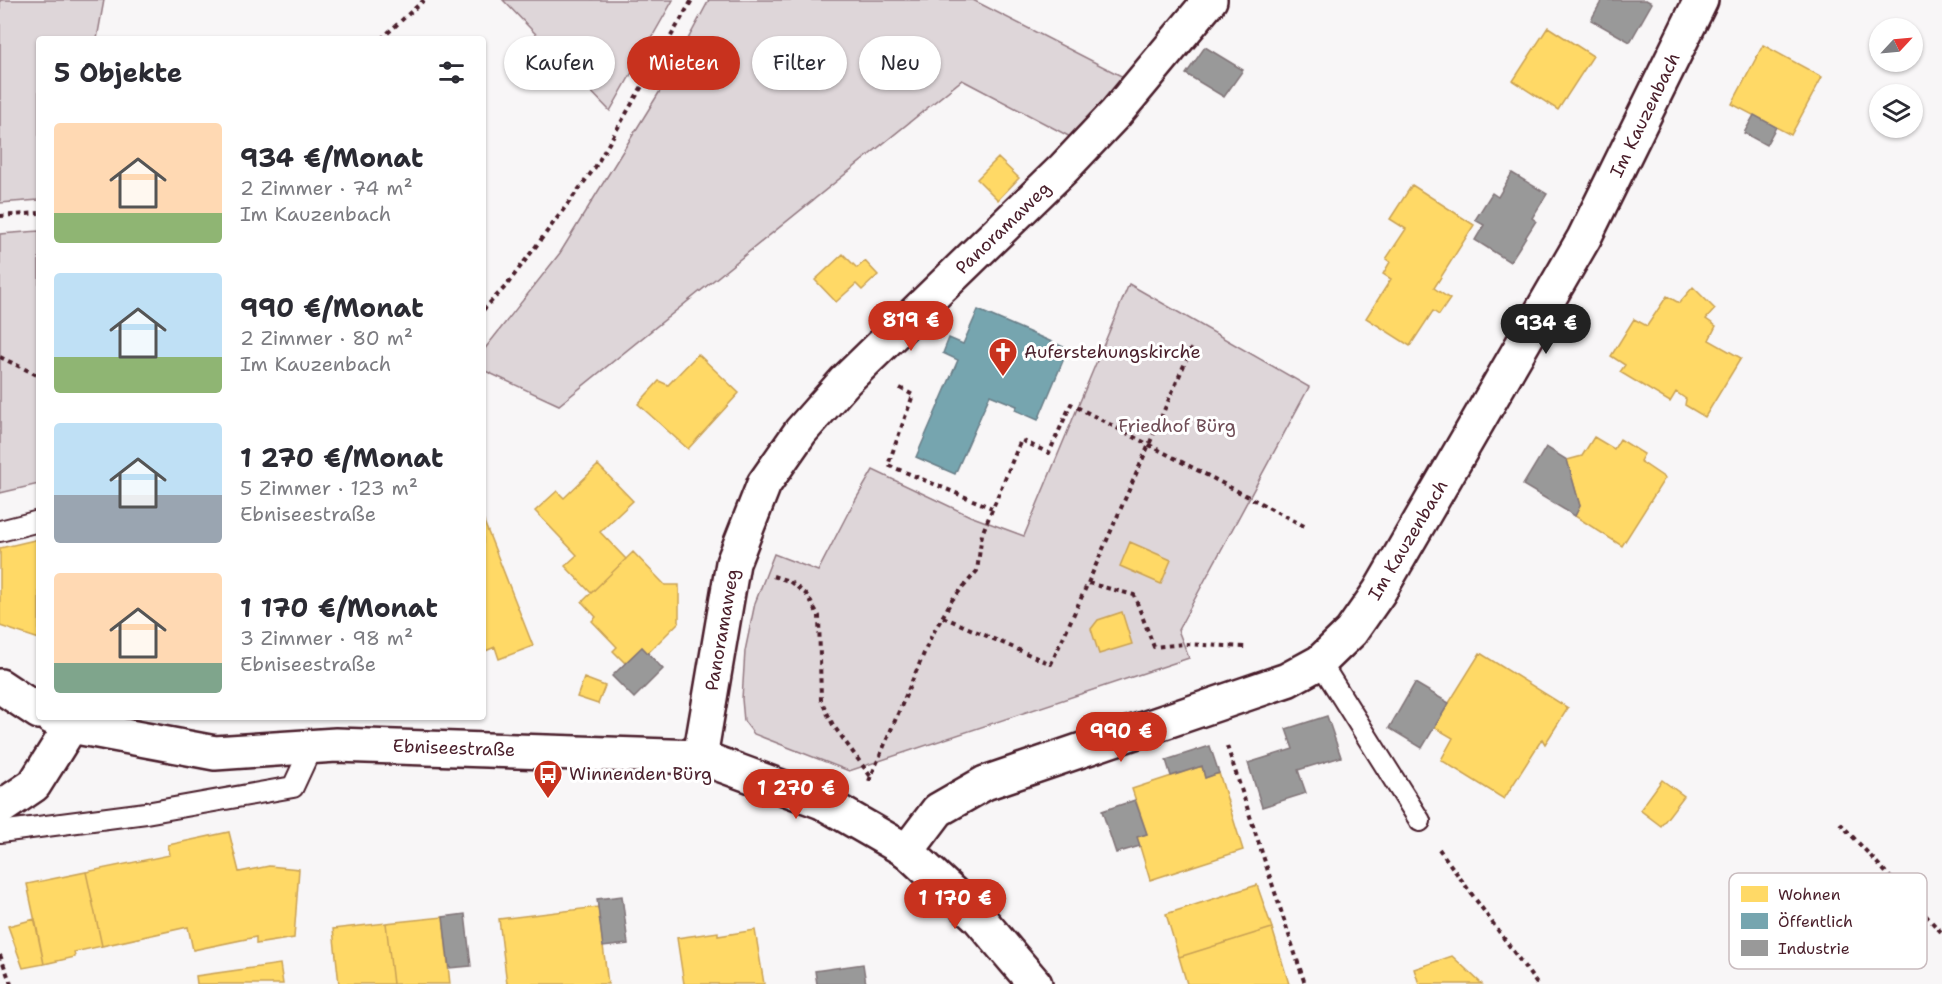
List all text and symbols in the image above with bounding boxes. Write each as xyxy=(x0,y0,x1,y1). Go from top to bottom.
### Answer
north arrow xyxy=(1869,18,1923,72)
map controls xyxy=(1869,18,1923,138)
chip: Kaufen xyxy=(504,36,615,90)
chip: Mieten xyxy=(627,36,740,90)
chip: Filter xyxy=(752,36,847,90)
chip: Neu xyxy=(859,36,941,90)
street label: Im Kauzenbach xyxy=(1604,49,1686,181)
text: 5 Objekte xyxy=(54,55,182,90)
icon: filters xyxy=(435,56,468,89)
button: layers xyxy=(1869,84,1923,138)
text: 934 €/Monat xyxy=(240,140,424,175)
icon: home xyxy=(102,147,174,219)
text: 2 Zimmer · 74 m² xyxy=(240,175,413,201)
street label: Panoramaweg xyxy=(950,176,1056,280)
text: Im Kauzenbach xyxy=(240,201,391,227)
text: 990 €/Monat xyxy=(240,290,424,325)
icon: home xyxy=(102,297,174,369)
pin: 819 € xyxy=(869,301,953,352)
pin: 934 € xyxy=(1504,304,1588,355)
text: 819 € xyxy=(882,307,940,333)
text: 934 € xyxy=(1515,310,1577,336)
text: 2 Zimmer · 80 m² xyxy=(240,325,413,351)
church icon: Auferstehungskirche xyxy=(987,336,1019,378)
place label: Auferstehungskirche xyxy=(1024,340,1201,364)
text: Im Kauzenbach xyxy=(240,351,391,377)
park label: Friedhof Bürg xyxy=(1118,414,1236,438)
text: 1 270 €/Monat xyxy=(240,440,443,475)
icon: home xyxy=(102,447,174,519)
text: 5 Zimmer · 123 m² xyxy=(240,475,418,501)
street label: Im Kauzenbach xyxy=(1363,475,1453,605)
text: Ebniseestraße xyxy=(240,501,376,527)
street label: Panoramaweg xyxy=(699,567,745,693)
text: 1 170 €/Monat xyxy=(240,590,438,625)
icon: home xyxy=(102,597,174,669)
text: 3 Zimmer · 98 m² xyxy=(240,625,413,651)
text: Ebniseestraße xyxy=(240,651,376,677)
pin: 990 € xyxy=(1079,712,1163,763)
text: 990 € xyxy=(1090,718,1152,744)
street label: Ebniseestraße xyxy=(392,734,516,762)
bus stop icon: Winnenden Bürg xyxy=(532,758,564,800)
place label: Winnenden Bürg xyxy=(569,762,712,786)
pin: 1 270 € xyxy=(741,769,851,820)
text: 1 270 € xyxy=(757,775,835,801)
legend xyxy=(1729,873,1927,969)
pin: 1 170 € xyxy=(900,879,1010,930)
text: Wohnen xyxy=(1778,884,1841,905)
text: 1 170 € xyxy=(918,885,992,911)
text: Öffentlich xyxy=(1778,911,1853,932)
text: Industrie xyxy=(1778,938,1850,959)

